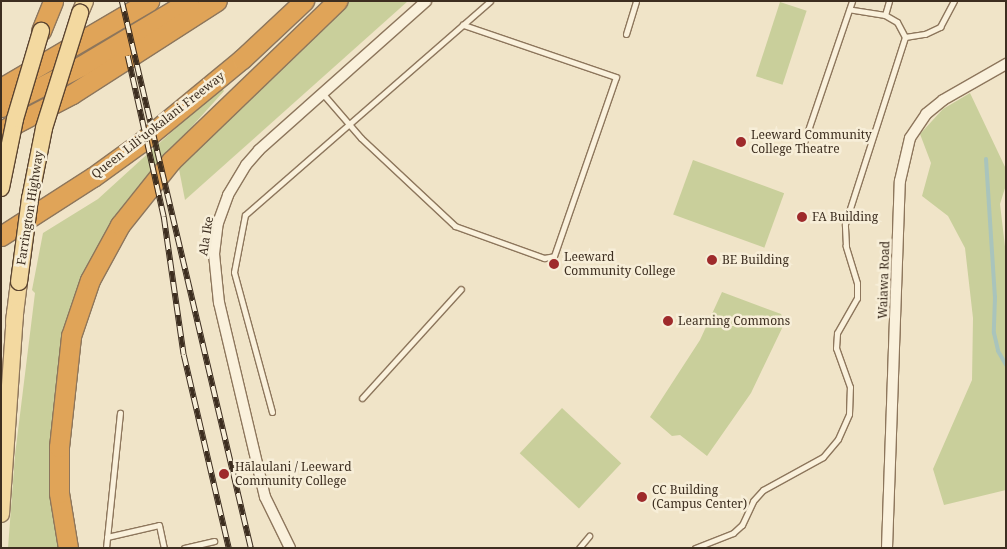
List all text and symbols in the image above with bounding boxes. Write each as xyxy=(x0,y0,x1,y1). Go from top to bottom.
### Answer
street label: Queen Liliʻuokalani Freeway xyxy=(89,69,227,181)
place label: Leeward Community College Theatre xyxy=(751,128,872,156)
marker: Leeward Community College Theatre xyxy=(735,136,747,148)
street label: Farrington Highway xyxy=(14,150,46,266)
place label: FA Building xyxy=(812,210,878,224)
marker: FA Building xyxy=(796,211,808,223)
street label: Ala Ike xyxy=(196,215,216,257)
street label: Waiawa Road xyxy=(875,241,893,319)
place label: Leeward Community College xyxy=(564,250,675,278)
place label: BE Building xyxy=(722,253,789,267)
marker: BE Building xyxy=(706,254,718,266)
marker: Leeward Community College xyxy=(548,258,560,270)
place label: Learning Commons xyxy=(678,314,790,328)
marker: Learning Commons xyxy=(662,315,674,327)
place label: Hālaulani / Leeward Community College xyxy=(235,460,352,488)
marker: Hālaulani / Leeward Community College xyxy=(217,467,231,481)
place label: CC Building (Campus Center) xyxy=(652,483,747,511)
marker: CC Building (Campus Center) xyxy=(636,491,648,503)

